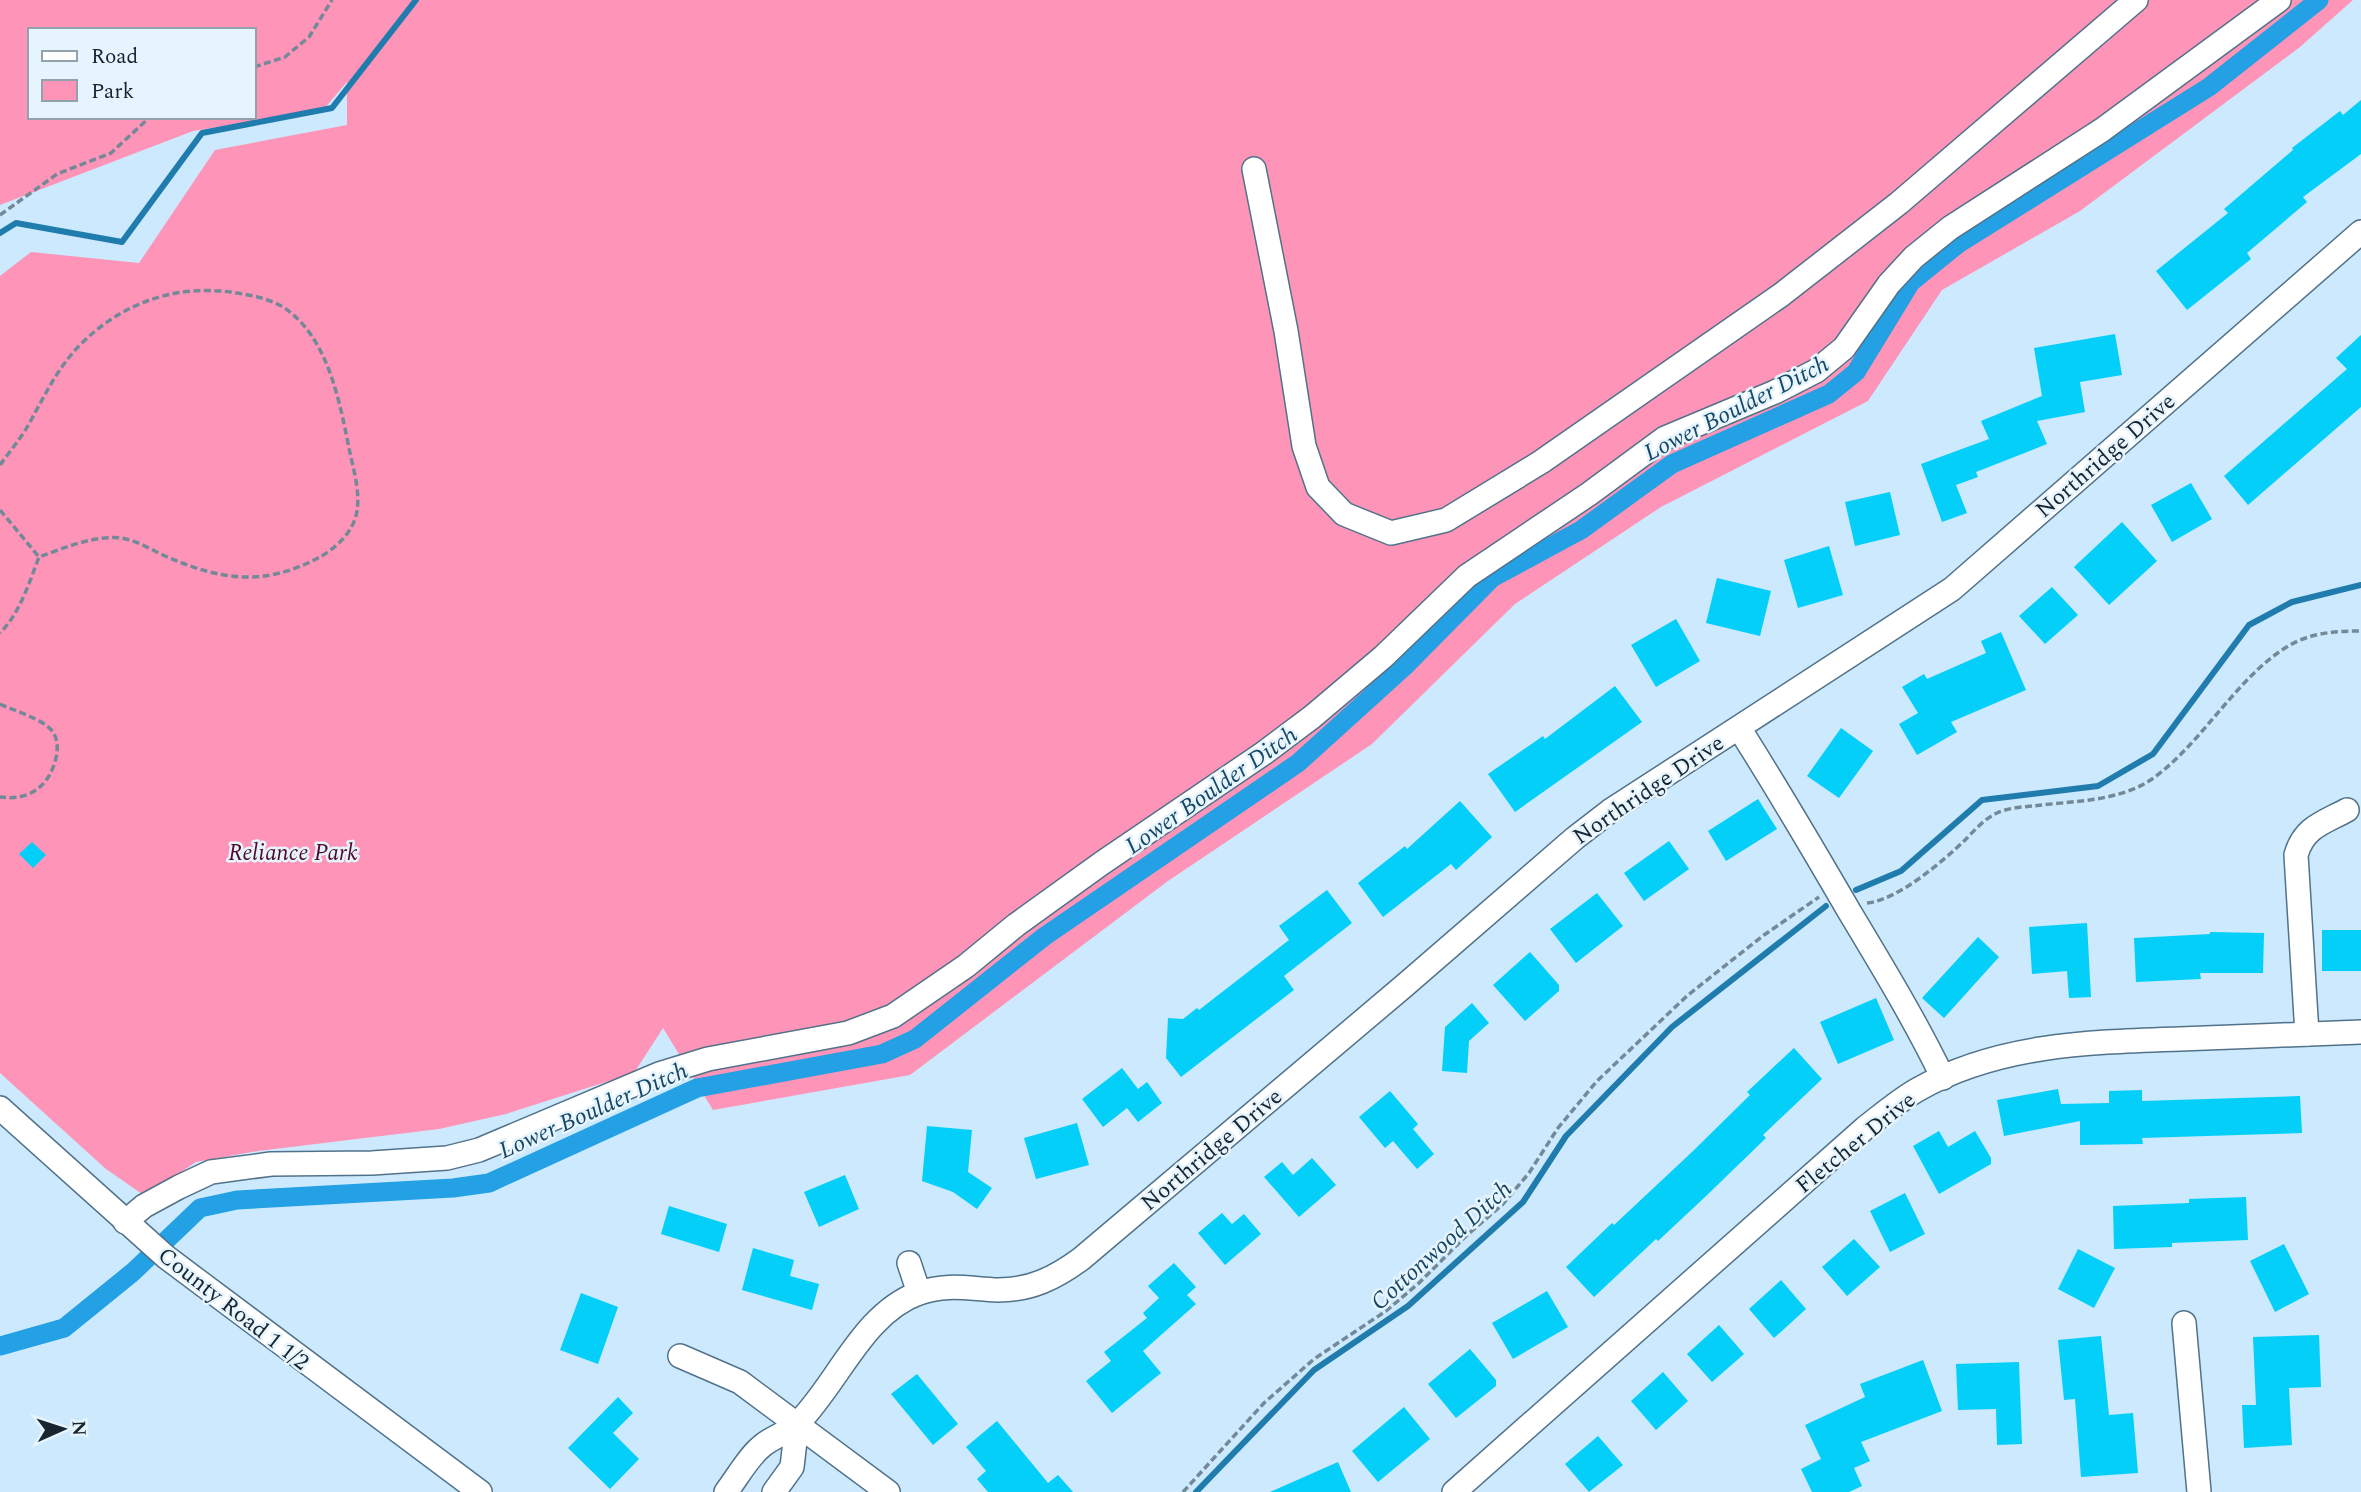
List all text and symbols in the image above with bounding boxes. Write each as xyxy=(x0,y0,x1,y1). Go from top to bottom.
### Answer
legend xyxy=(28,28,256,119)
text: Road xyxy=(91,41,138,73)
text: Park xyxy=(91,76,135,108)
water label: Lower Boulder Ditch xyxy=(1638,347,1835,471)
street label: Northridge Drive xyxy=(2028,385,2184,527)
water label: Lower Boulder Ditch xyxy=(1118,718,1305,864)
street label: Northridge Drive xyxy=(1566,726,1732,854)
park label: Reliance Park xyxy=(228,836,358,871)
water label: Lower Boulder Ditch xyxy=(493,1053,694,1169)
street label: Northridge Drive xyxy=(1133,1080,1291,1220)
street label: Fletcher Drive xyxy=(1788,1083,1924,1203)
water label: Cottonwood Ditch xyxy=(1363,1172,1521,1319)
street label: County Road 1 1/2 xyxy=(150,1239,316,1380)
north arrow xyxy=(28,1394,98,1464)
text: N xyxy=(64,1420,93,1437)

